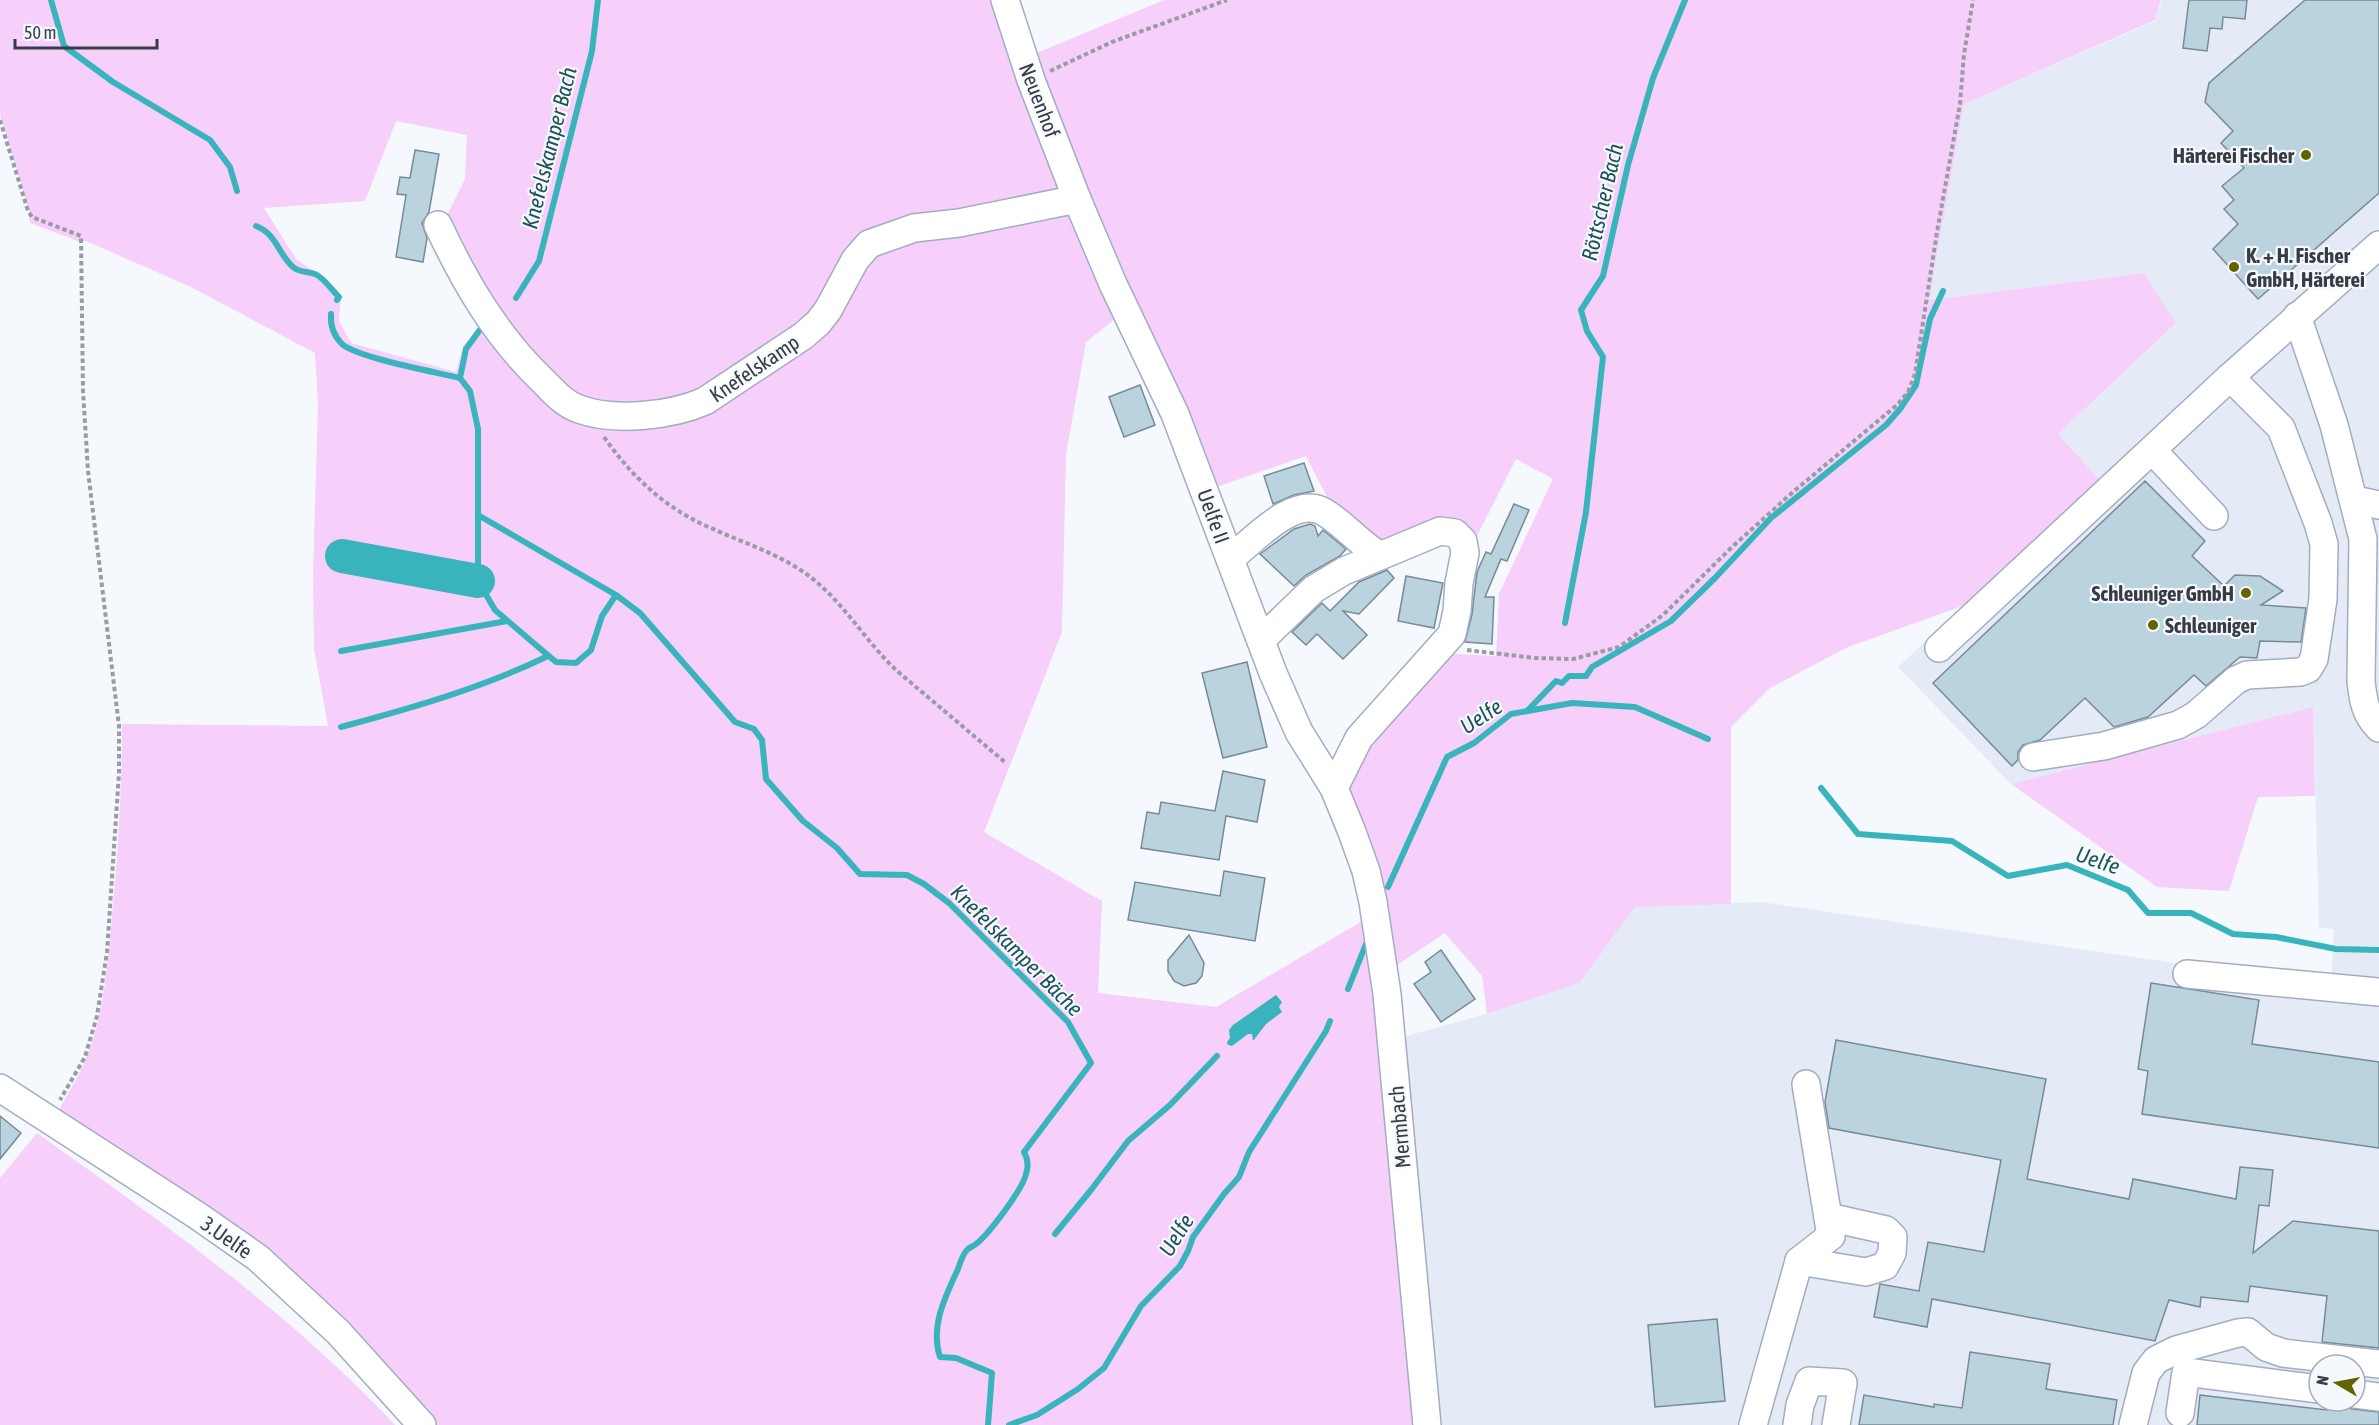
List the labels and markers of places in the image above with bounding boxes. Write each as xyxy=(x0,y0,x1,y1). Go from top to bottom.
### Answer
place label: Härterei Fischer xyxy=(2173,143,2295,167)
marker: Härterei Fischer xyxy=(2299,148,2313,162)
place label: K. + H. Fischer GmbH, Härterei xyxy=(2246,243,2365,291)
marker: K. + H. Fischer GmbH, Härterei xyxy=(2227,260,2241,274)
place label: Schleuniger GmbH xyxy=(2092,581,2234,605)
marker: Schleuniger GmbH xyxy=(2239,586,2253,600)
place label: Schleuniger xyxy=(2165,613,2257,637)
marker: Schleuniger xyxy=(2146,618,2160,632)

